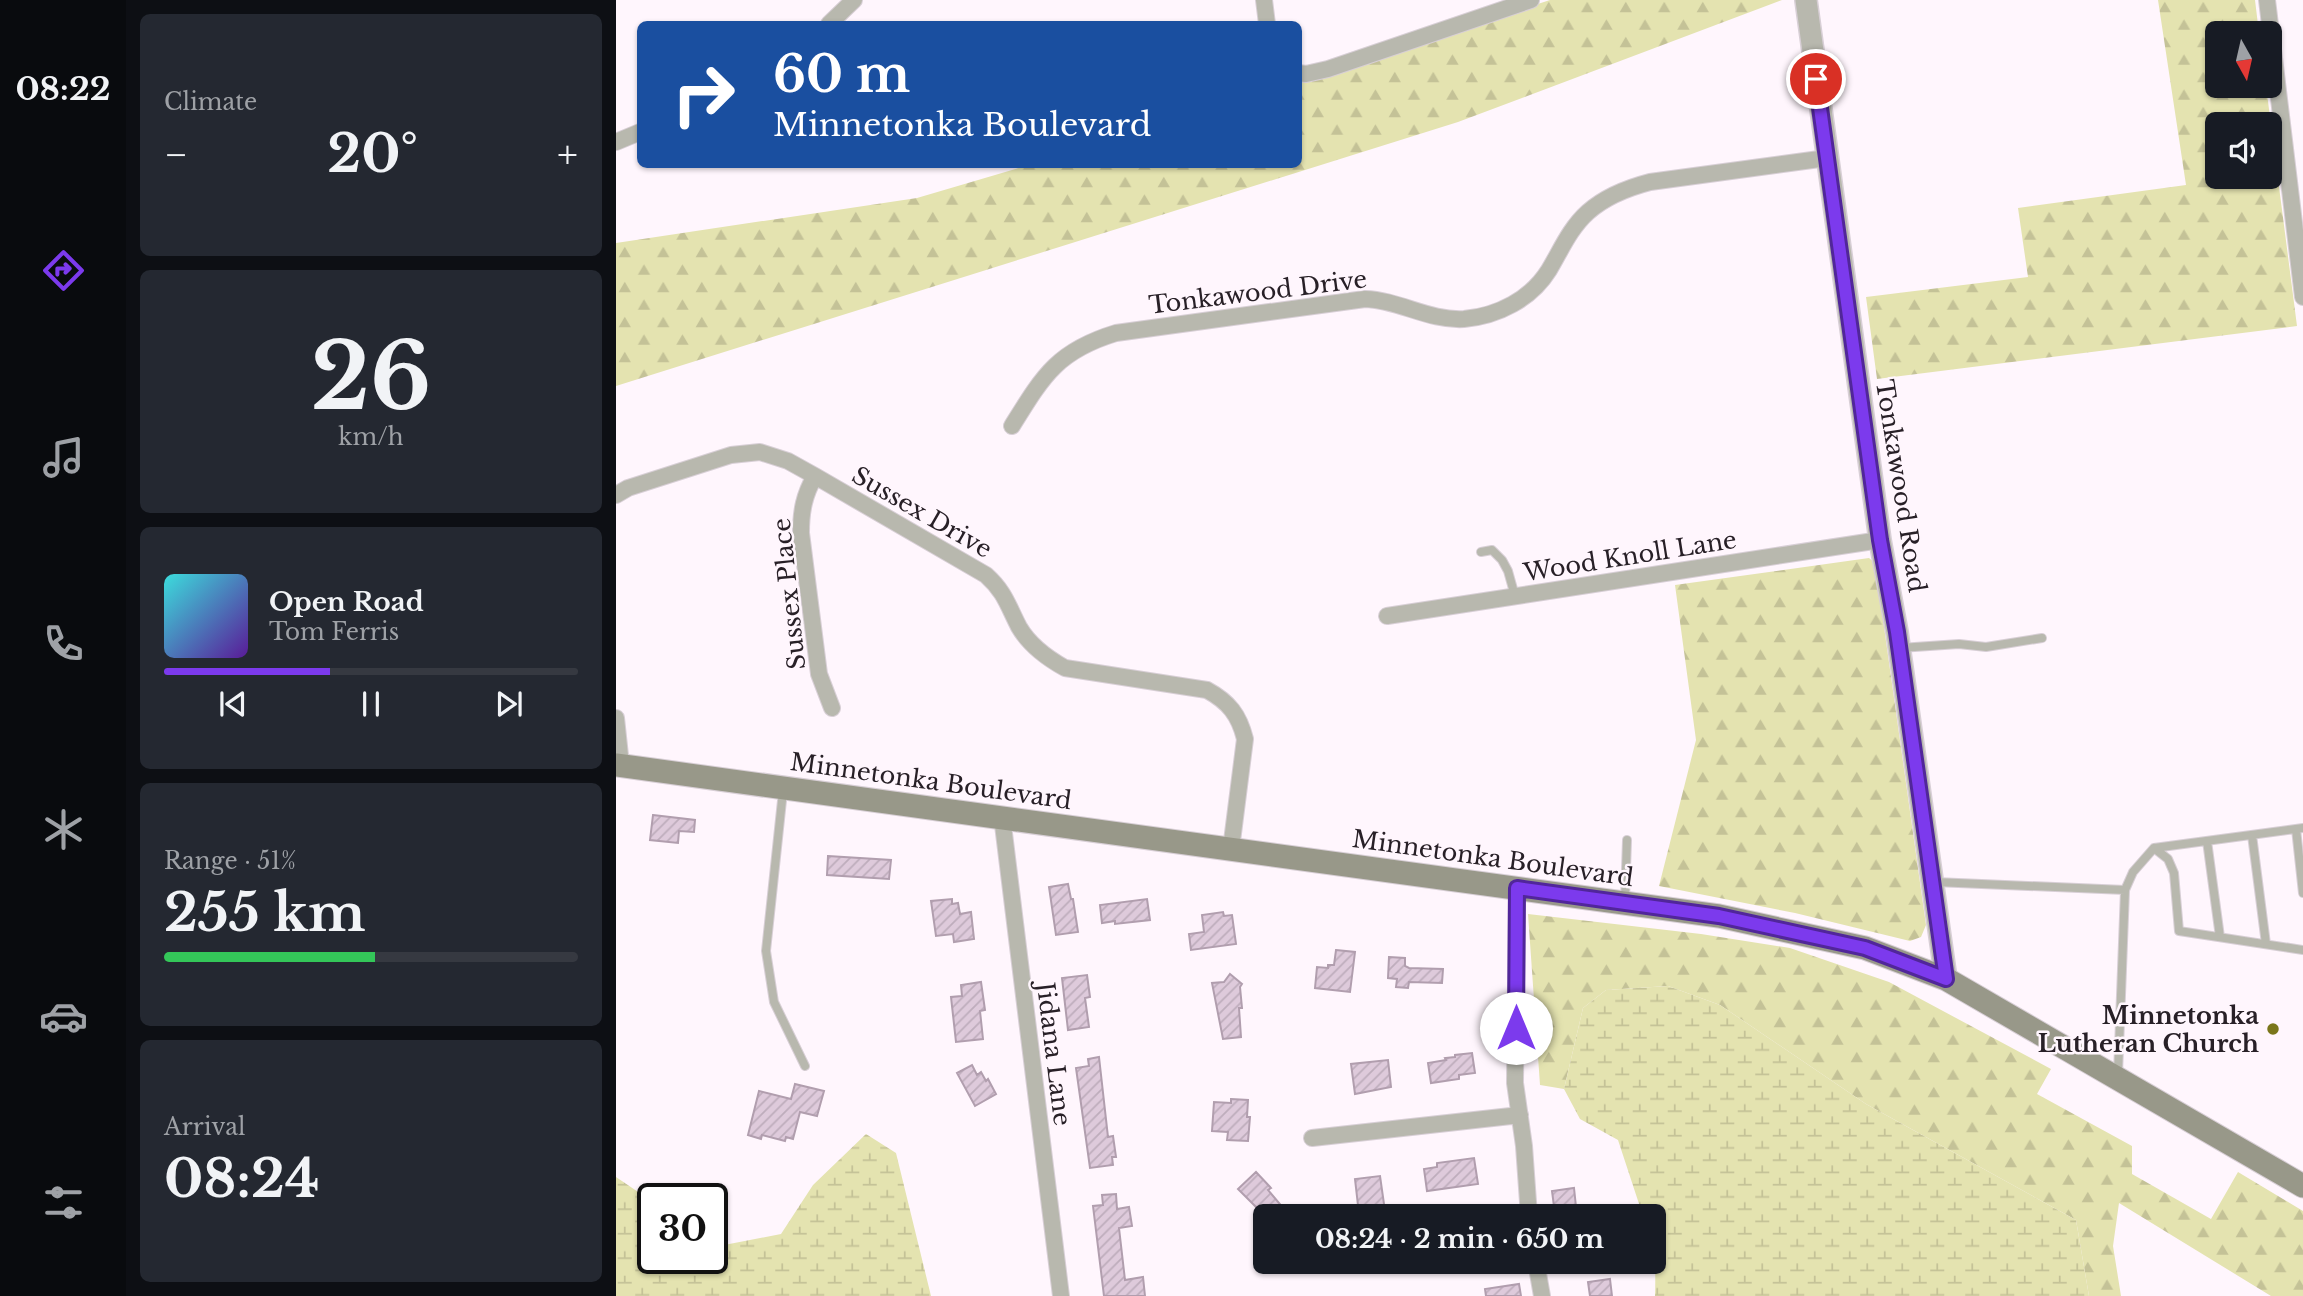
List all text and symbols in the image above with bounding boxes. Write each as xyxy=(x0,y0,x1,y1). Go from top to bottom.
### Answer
north arrow xyxy=(2205,21,2282,98)
map controls xyxy=(2205,21,2282,189)
text: 60 m xyxy=(773,44,910,105)
icon: right xyxy=(658,49,749,140)
pin xyxy=(1786,49,1846,109)
icon: arrive xyxy=(1797,60,1835,98)
text: 08:22 xyxy=(15,69,111,109)
text: Climate xyxy=(164,88,257,116)
text: Minnetonka Boulevard xyxy=(773,105,1151,145)
button: sound xyxy=(2205,112,2282,189)
text: 20° xyxy=(327,122,418,186)
text: − xyxy=(164,131,188,178)
text: + xyxy=(557,131,578,178)
icon: directions xyxy=(39,246,88,295)
street label: Tonkawood Drive xyxy=(1147,264,1369,320)
text: 26 xyxy=(311,321,431,434)
street label: Tonkawood Road xyxy=(1870,378,1932,594)
text: km/h xyxy=(338,423,404,451)
icon: music xyxy=(39,433,88,482)
street label: Sussex Drive xyxy=(847,460,997,564)
street label: Sussex Place xyxy=(767,517,811,671)
street label: Wood Knoll Lane xyxy=(1520,525,1739,587)
text: Open Road xyxy=(269,586,424,618)
text: Tom Ferris xyxy=(269,618,399,646)
icon: phone xyxy=(39,619,88,668)
icon: previous xyxy=(214,685,252,723)
icon: pause xyxy=(352,685,390,723)
icon: next xyxy=(490,685,528,723)
street label: Minnetonka Boulevard xyxy=(789,747,1073,815)
icon: climate xyxy=(39,805,88,854)
street label: Minnetonka Boulevard xyxy=(1351,824,1635,892)
text: Range · 51% xyxy=(164,847,296,875)
text: 255 km xyxy=(164,881,366,945)
street label: Jidana Lane xyxy=(1030,978,1077,1127)
position arrow xyxy=(1479,991,1553,1065)
icon: car xyxy=(39,992,88,1041)
place label: Minnetonka Lutheran Church xyxy=(2038,1001,2259,1058)
marker: Minnetonka Lutheran Church xyxy=(2265,1021,2281,1037)
text: Arrival xyxy=(164,1113,245,1141)
text: 08:24 xyxy=(164,1147,319,1211)
icon: filters xyxy=(39,1178,88,1227)
speed limit sign: 30 xyxy=(637,1183,728,1274)
text: 08:24 · 2 min · 650 m xyxy=(1315,1223,1604,1255)

